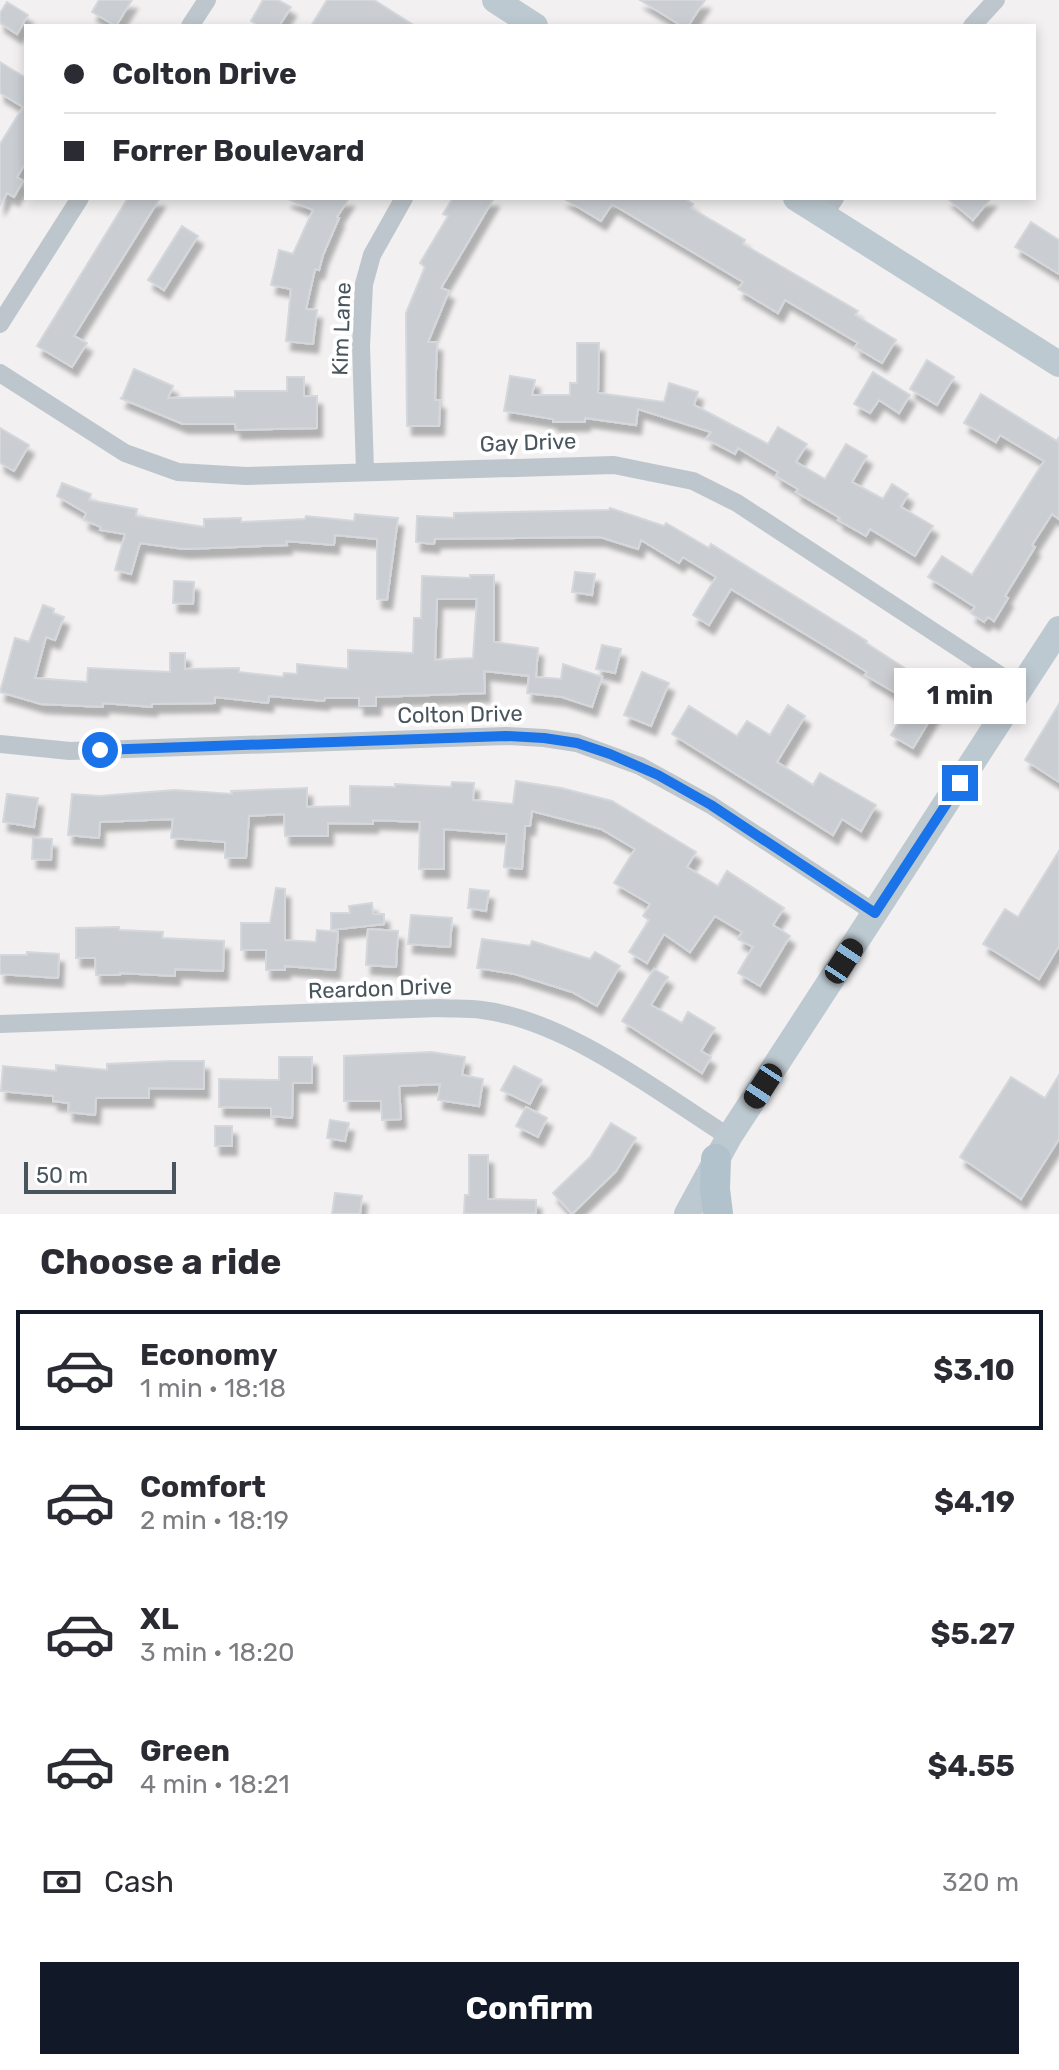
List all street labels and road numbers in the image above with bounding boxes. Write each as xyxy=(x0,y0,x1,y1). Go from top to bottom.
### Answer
street label: Kim Lane xyxy=(326,282,357,376)
street label: Gay Drive xyxy=(479,427,577,458)
street label: Colton Drive xyxy=(397,700,523,729)
street label: Reardon Drive xyxy=(307,972,453,1005)

